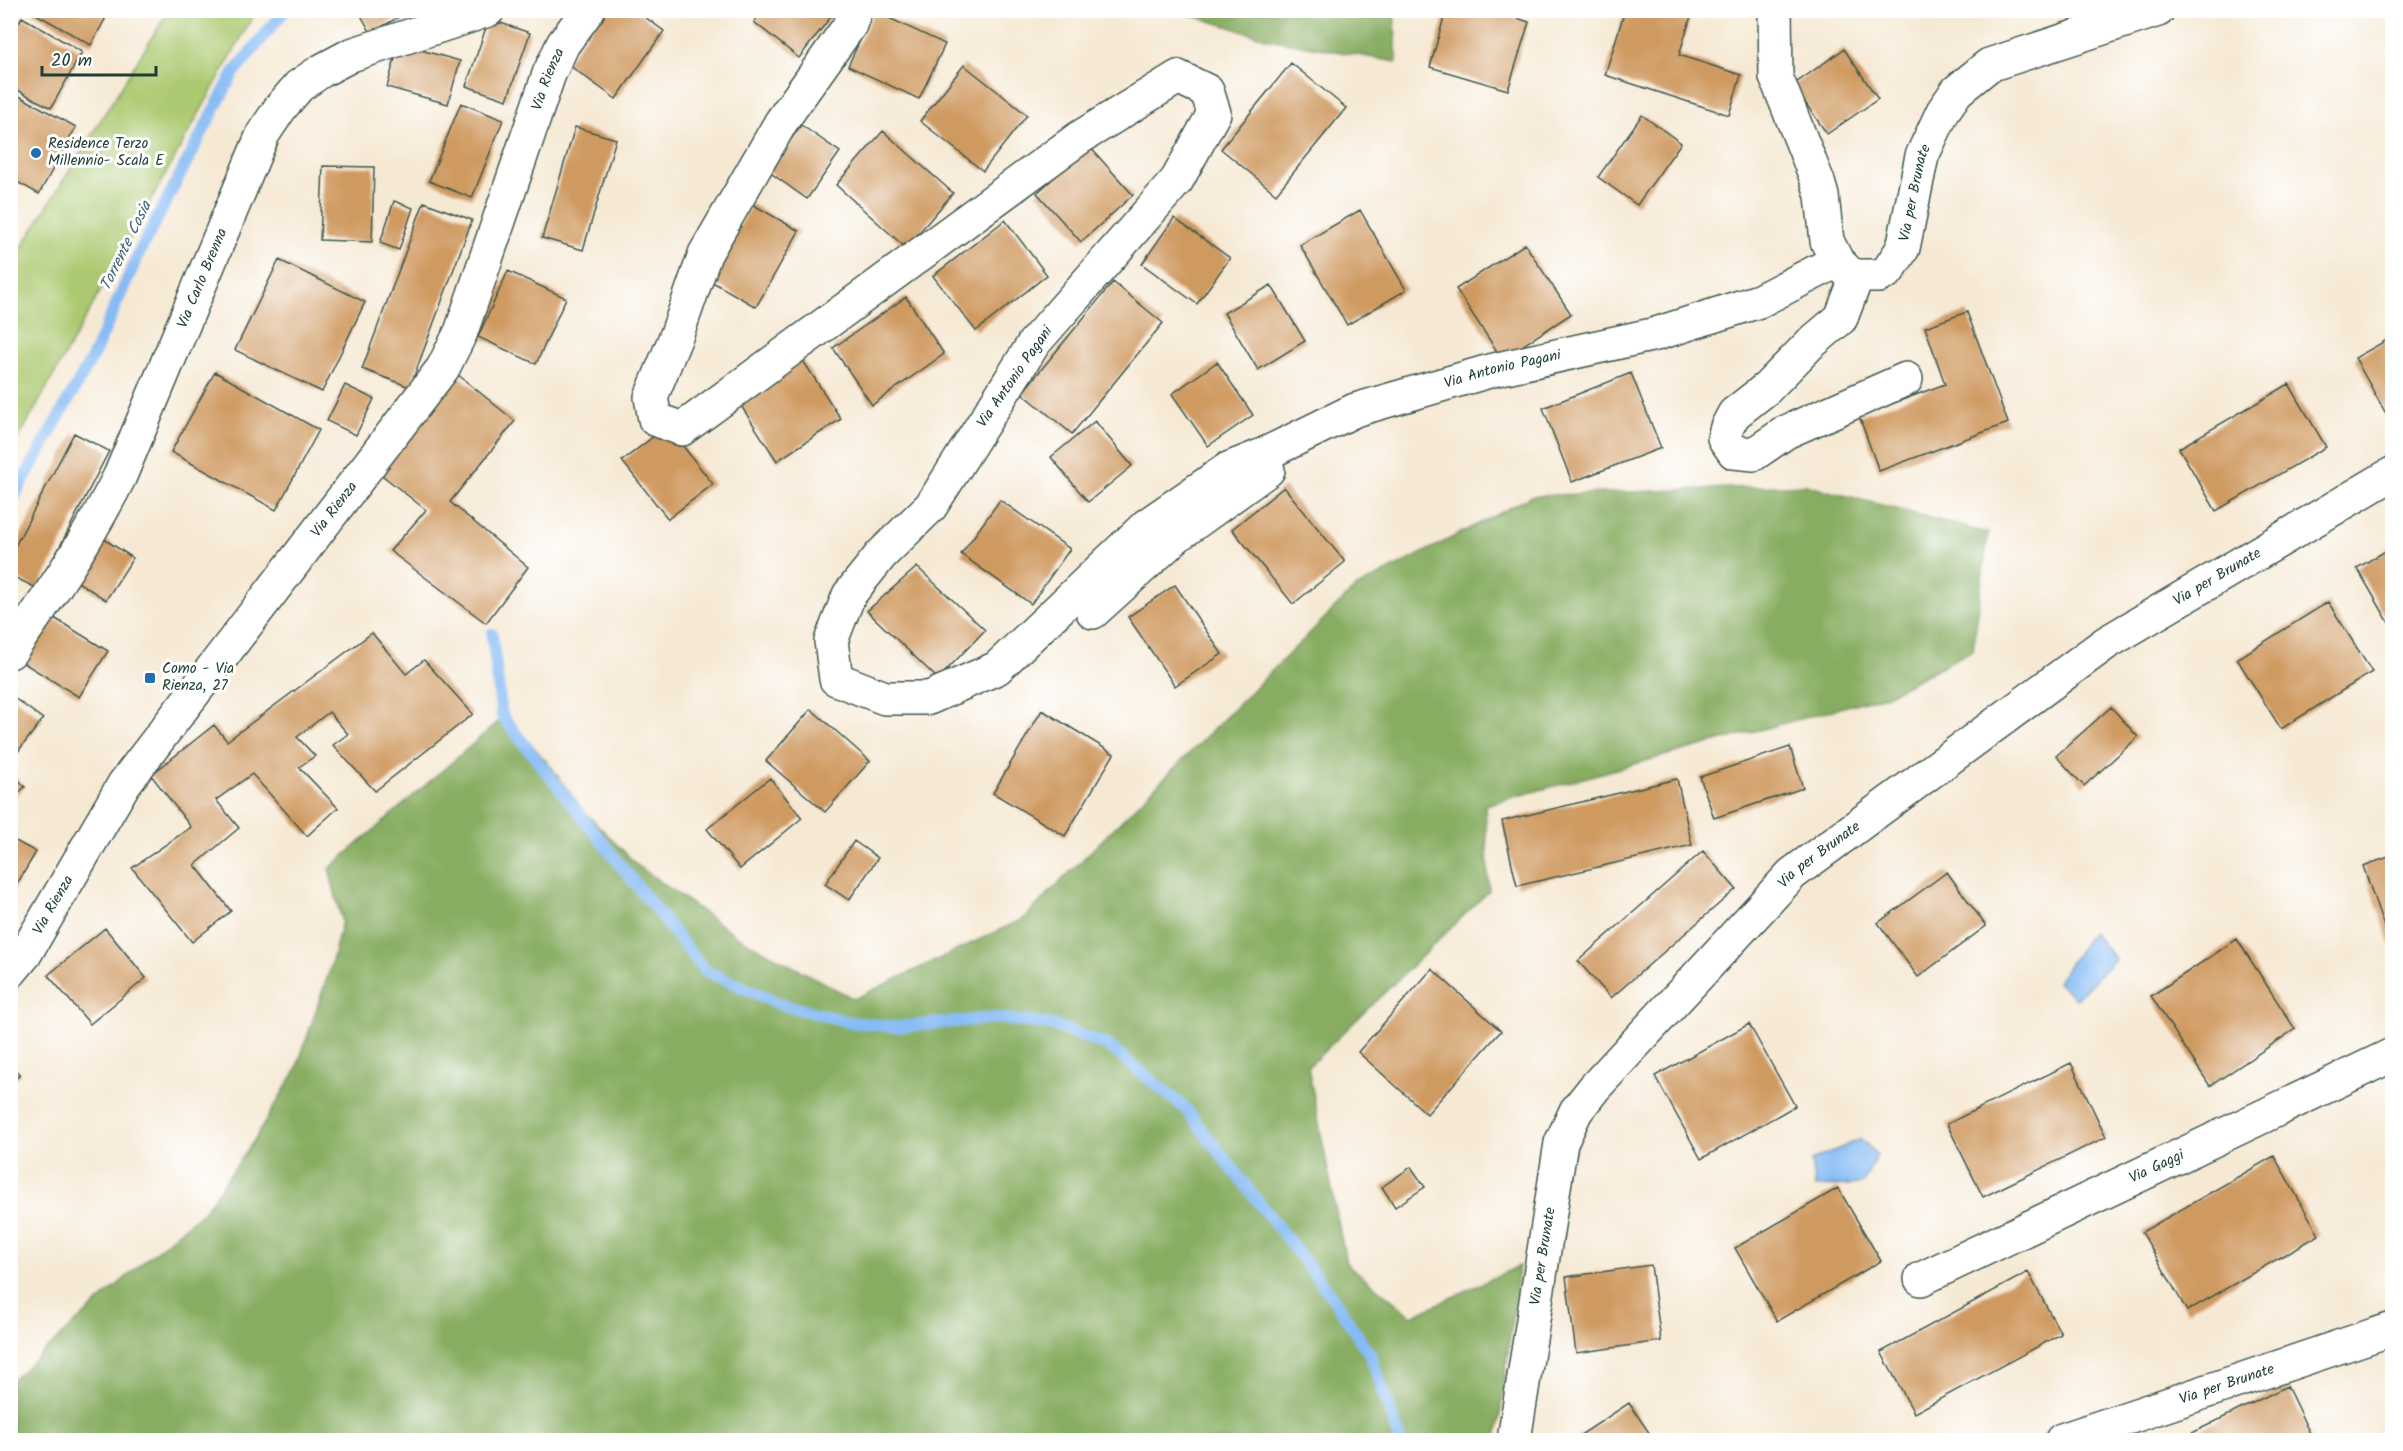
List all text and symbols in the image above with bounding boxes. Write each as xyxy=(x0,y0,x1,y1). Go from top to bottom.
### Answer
scale bar xyxy=(42,39,156,77)
street label: Via Rienza xyxy=(525,44,571,114)
text: 20 m xyxy=(51,47,92,76)
place label: Residence Terzo Millennio- Scala E xyxy=(48,132,165,173)
street label: Via per Brunate xyxy=(1893,140,1938,244)
marker: Residence Terzo Millennio- Scala E xyxy=(29,146,43,160)
water label: Torrente Cosia xyxy=(94,196,159,295)
street label: Via Carlo Brenna xyxy=(171,225,234,332)
street label: Via Antonio Pagani xyxy=(971,320,1060,433)
street label: Via Antonio Pagani xyxy=(1441,343,1565,396)
street label: Via Rienza xyxy=(305,476,364,543)
street label: Via per Brunate xyxy=(2169,542,2266,613)
place label: Como - Via Rienza, 27 xyxy=(162,657,234,698)
marker: Como - Via Rienza, 27 xyxy=(143,671,157,685)
street label: Via per Brunate xyxy=(1772,815,1866,894)
street label: Via Rienza xyxy=(27,871,80,939)
street label: Via Gaggi xyxy=(2125,1143,2190,1190)
street label: Via per Brunate xyxy=(1523,1205,1563,1307)
street label: Via per Brunate xyxy=(2176,1357,2278,1412)

